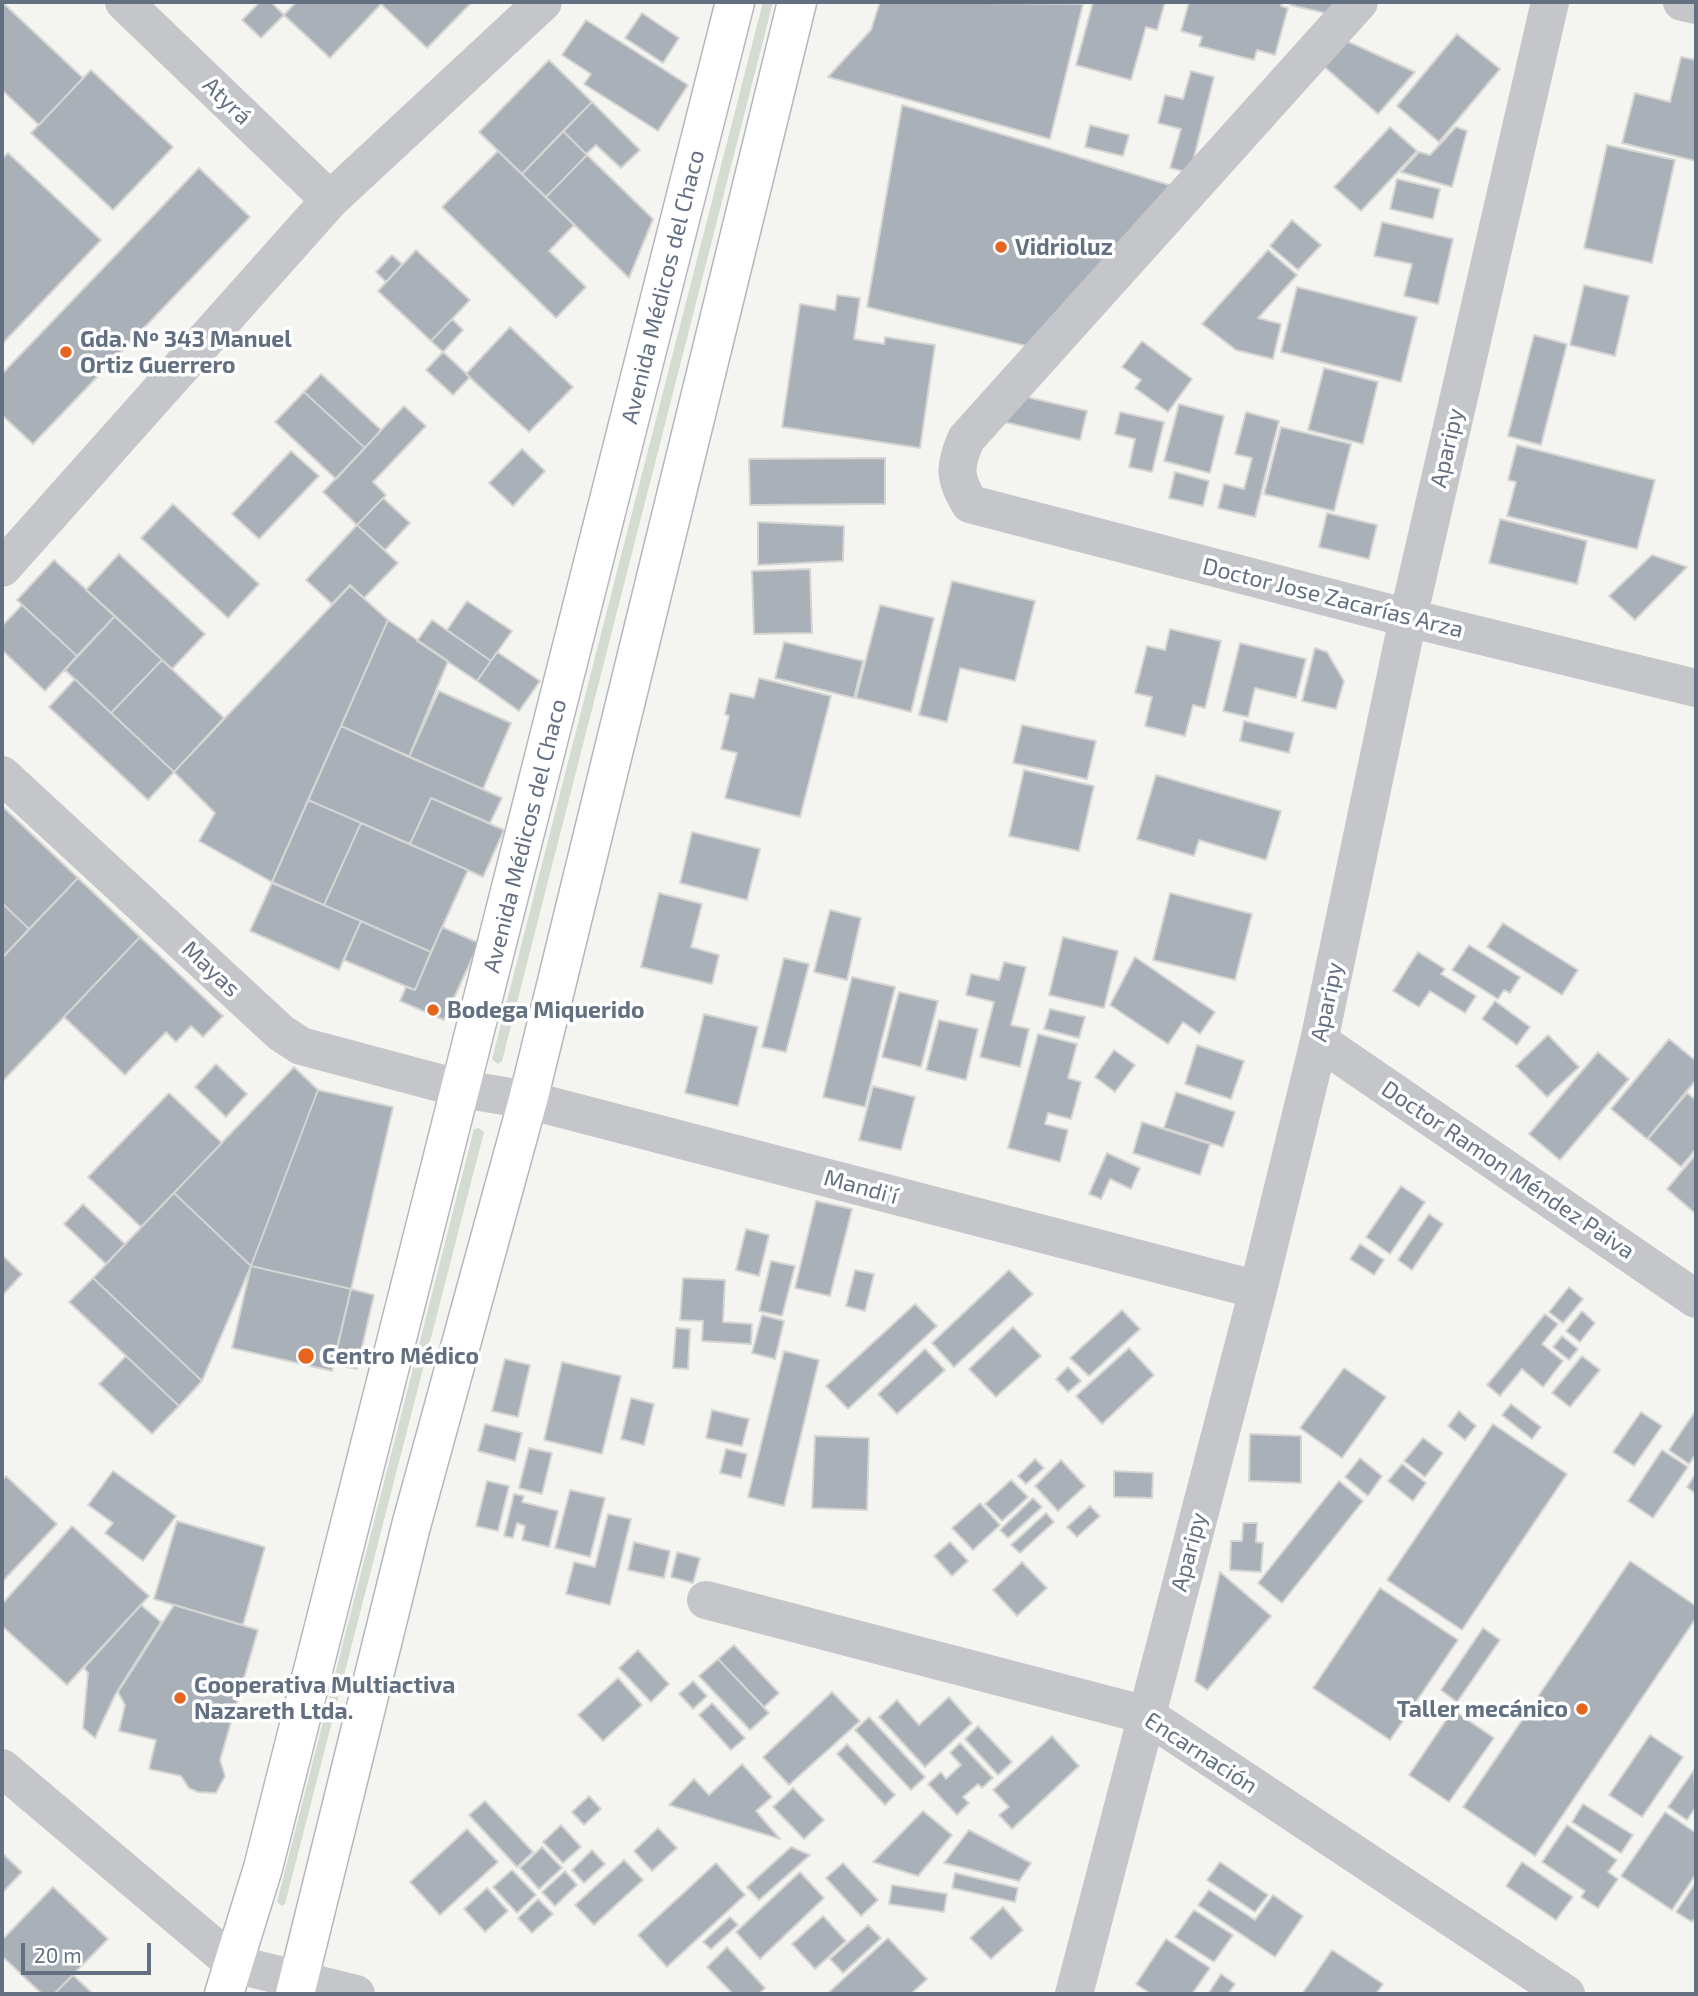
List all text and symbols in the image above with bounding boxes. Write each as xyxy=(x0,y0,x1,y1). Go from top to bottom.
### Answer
street label: Atyrá xyxy=(197,71,257,131)
street label: Avenida Médicos del Chaco xyxy=(616,147,710,427)
place label: Vidrioluz xyxy=(1015,233,1113,261)
marker: Vidrioluz xyxy=(993,239,1009,255)
place label: Gda. Nº 343 Manuel Ortiz Guerrero xyxy=(80,325,292,379)
marker: Gda. Nº 343 Manuel Ortiz Guerrero xyxy=(58,344,74,360)
street label: Aparipy xyxy=(1424,406,1470,490)
street label: Doctor Jose Zacarías Arza xyxy=(1200,552,1466,644)
street label: Avenida Médicos del Chaco xyxy=(478,696,572,976)
street label: Mayas xyxy=(176,935,246,1003)
street label: Aparipy xyxy=(1305,960,1349,1044)
place label: Bodega Miquerido xyxy=(447,996,644,1024)
marker: Bodega Miquerido xyxy=(425,1002,441,1018)
street label: Doctor Ramon Méndez Paiva xyxy=(1376,1075,1640,1265)
street label: Mandi'í xyxy=(821,1164,901,1210)
place label: Centro Médico xyxy=(322,1342,479,1370)
marker: Centro Médico xyxy=(296,1346,316,1366)
street label: Aparipy xyxy=(1165,1510,1213,1594)
place label: Cooperativa Multiactiva Nazareth Ltda. xyxy=(194,1671,455,1725)
marker: Cooperativa Multiactiva Nazareth Ltda. xyxy=(172,1690,188,1706)
place label: Taller mecánico xyxy=(1397,1695,1568,1723)
marker: Taller mecánico xyxy=(1574,1701,1590,1717)
street label: Encarnación xyxy=(1140,1706,1262,1800)
scale bar xyxy=(24,1930,154,1974)
text: 20 m xyxy=(34,1942,82,1967)

